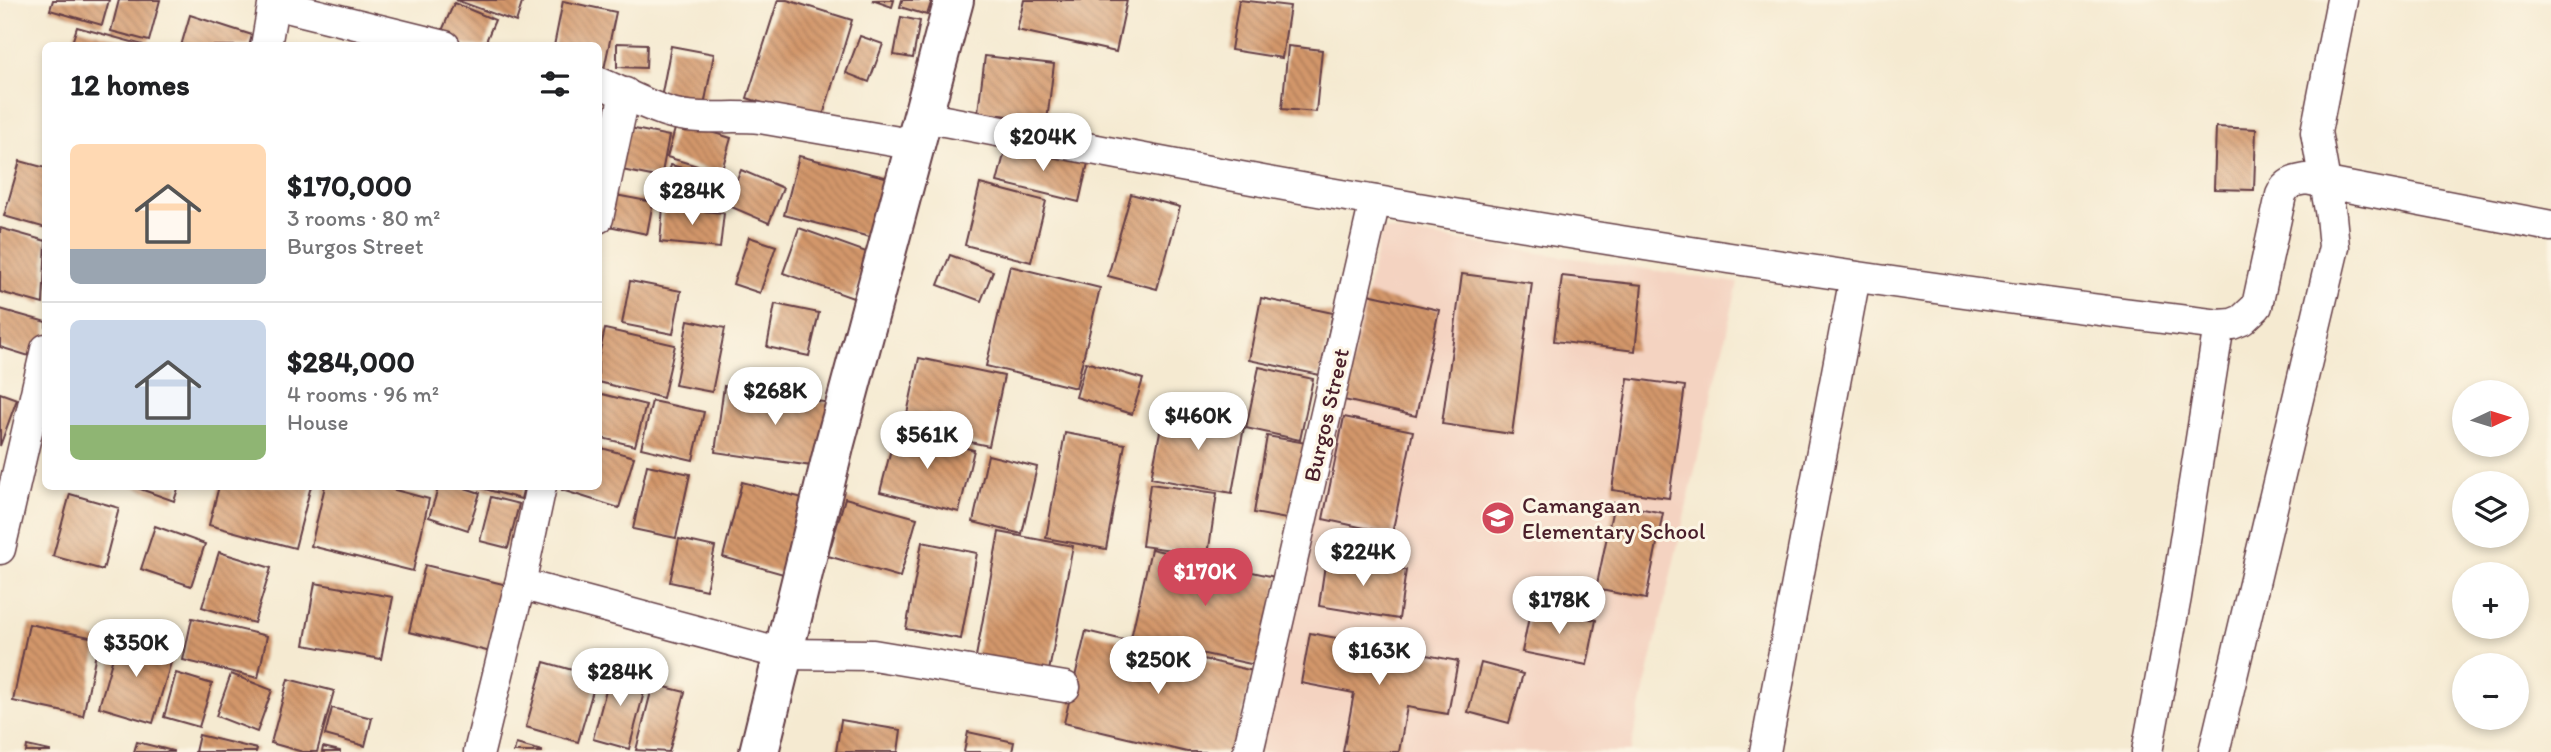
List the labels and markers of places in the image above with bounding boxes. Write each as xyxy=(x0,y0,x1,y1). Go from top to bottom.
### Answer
pin: $204K xyxy=(994,114,1092,173)
pin: $284K xyxy=(643,168,741,227)
pin: $268K xyxy=(726,368,824,427)
pin: $460K xyxy=(1149,392,1247,452)
pin: $561K xyxy=(878,412,976,471)
place label: Camangaan Elementary School xyxy=(1522,491,1706,545)
school or university icon: Camangaan Elementary School xyxy=(1479,499,1517,537)
pin: $224K xyxy=(1314,528,1412,588)
pin: $170K xyxy=(1156,548,1254,608)
pin: $178K xyxy=(1510,576,1608,636)
pin: $350K xyxy=(87,620,185,679)
pin: $163K xyxy=(1330,628,1428,687)
pin: $250K xyxy=(1109,636,1207,696)
pin: $284K xyxy=(571,648,669,708)

